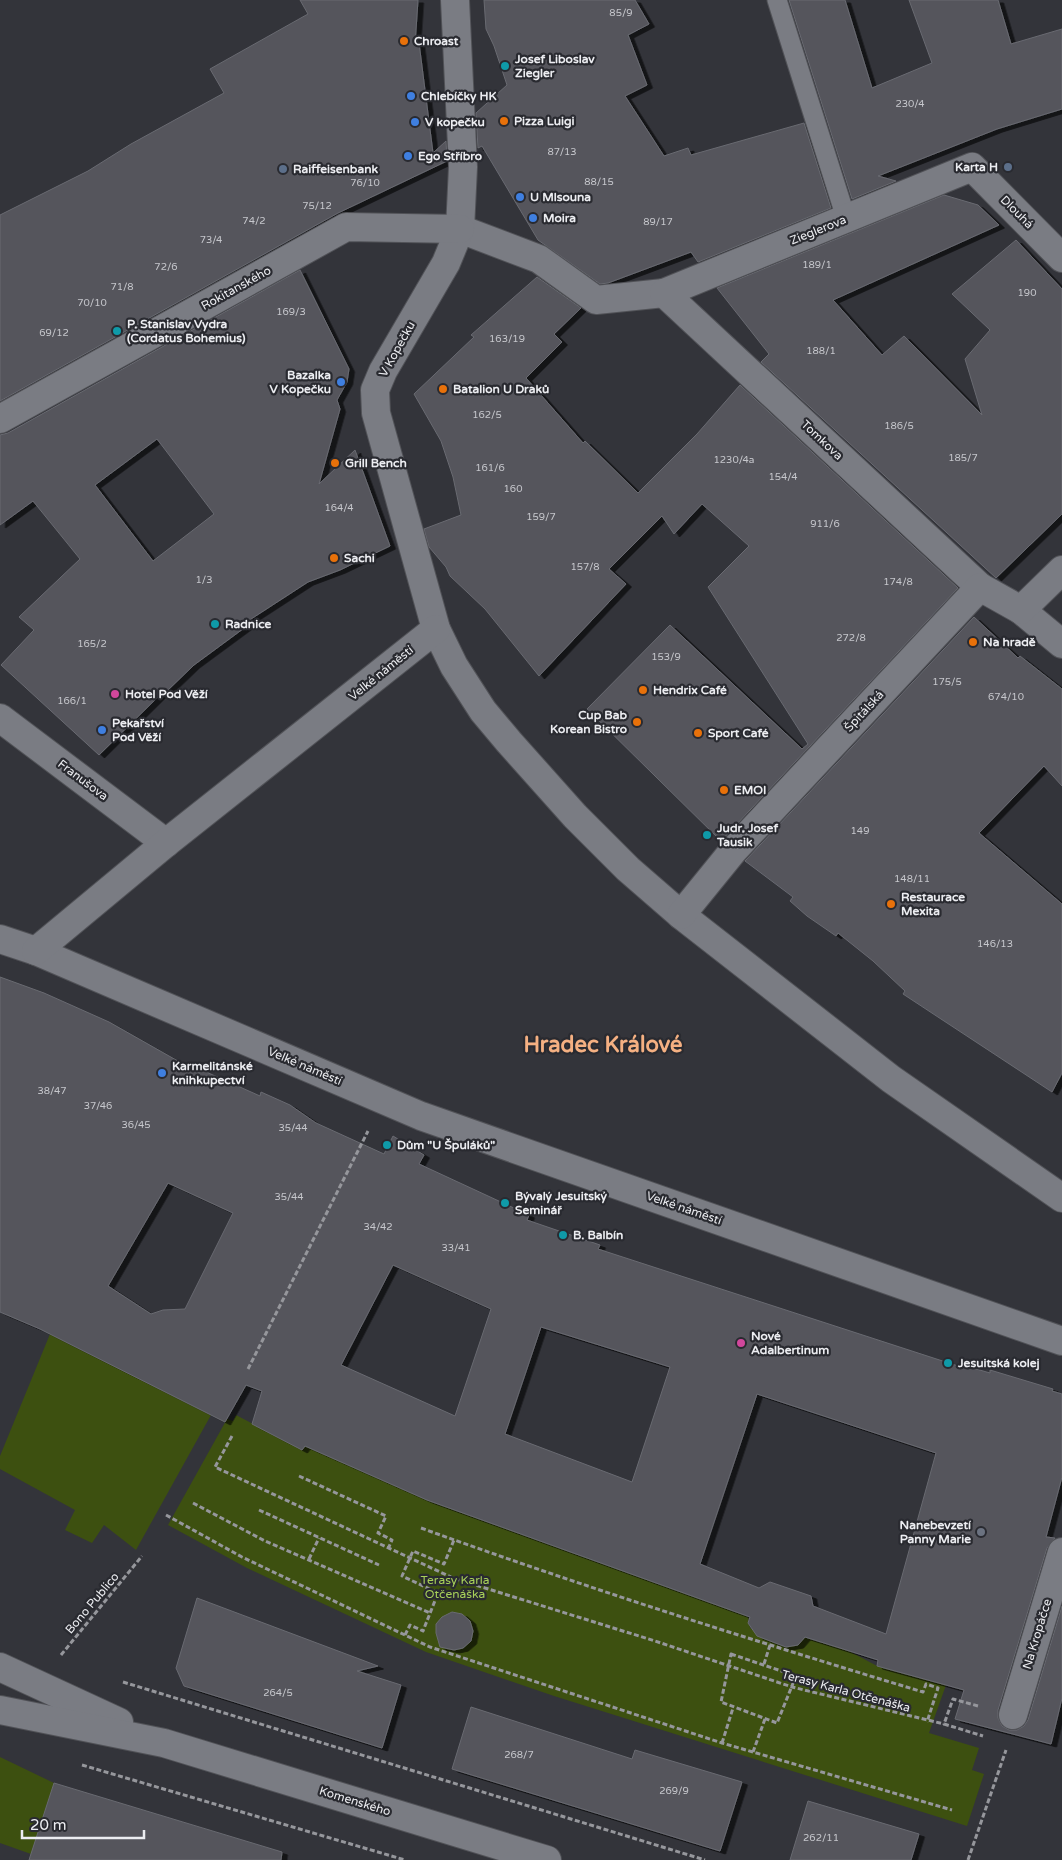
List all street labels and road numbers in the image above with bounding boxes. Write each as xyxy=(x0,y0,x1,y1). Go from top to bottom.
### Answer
street label: Dlouhá xyxy=(998,193,1036,231)
street label: Zieglerova xyxy=(788,212,848,248)
street label: Rokitanského xyxy=(199,263,273,313)
street label: V Kopečku xyxy=(376,319,418,379)
street label: Tomkova xyxy=(798,417,846,463)
street label: Velké náměstí xyxy=(346,643,416,703)
street label: Špitálská xyxy=(841,688,887,734)
street label: Franušova xyxy=(55,757,111,803)
street label: Velké náměstí xyxy=(266,1044,344,1088)
street label: Velké náměstí xyxy=(644,1189,724,1227)
street label: Bono Publico xyxy=(62,1569,122,1637)
street label: Na Kropáčce xyxy=(1020,1597,1054,1671)
street label: Terasy Karla Otčenáška xyxy=(780,1667,912,1715)
street label: Komenského xyxy=(318,1783,392,1819)

